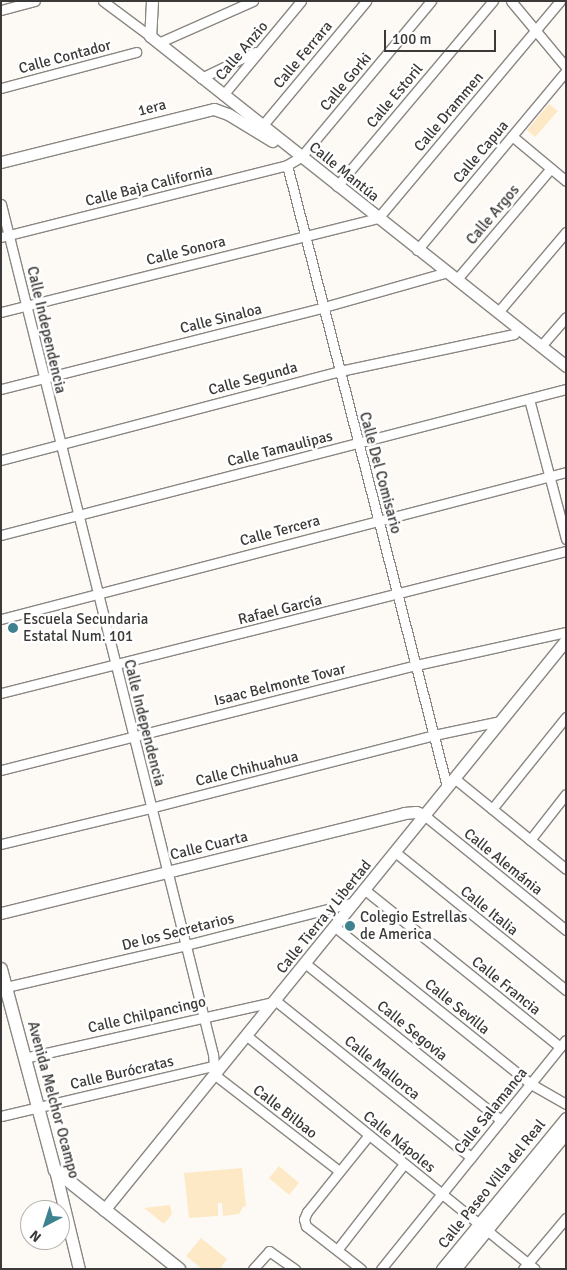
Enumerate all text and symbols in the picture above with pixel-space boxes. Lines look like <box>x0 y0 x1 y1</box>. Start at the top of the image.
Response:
street label: Calle Anzio <box>212 18 272 84</box>
street label: Calle Ferrara <box>270 18 336 92</box>
scale bar <box>387 20 500 52</box>
text: 100 m <box>392 30 432 48</box>
street label: Calle Contador <box>17 36 113 78</box>
street label: Calle Gorki <box>317 49 375 115</box>
street label: Calle Estoril <box>363 60 427 132</box>
street label: Calle Drammen <box>411 69 487 155</box>
street label: 1era <box>136 96 168 120</box>
street label: Calle Capua <box>450 117 512 187</box>
street label: Calle Mantúa <box>305 138 383 206</box>
street label: Calle Baja California <box>83 161 215 211</box>
street label: Calle Argos <box>463 181 523 249</box>
street label: Calle Sonora <box>145 232 227 270</box>
street label: Calle Independencia <box>23 265 69 395</box>
street label: Calle Sinaloa <box>178 300 264 338</box>
street label: Calle Segunda <box>206 358 300 400</box>
street label: Calle Del Comisario <box>355 410 405 536</box>
street label: Calle Tamaulipas <box>225 427 335 471</box>
street label: Calle Tercera <box>238 512 322 550</box>
street label: Rafael García <box>236 591 324 629</box>
place label: Escuela Secundaria Estatal Num. 101 <box>23 610 148 645</box>
marker: Escuela Secundaria Estatal Num. 101 <box>7 622 19 634</box>
street label: Calle Independencia <box>120 658 168 788</box>
street label: Isaac Belmonte Tovar <box>212 660 348 710</box>
street label: Calle Chihuahua <box>194 748 300 790</box>
street label: Calle Alemánia <box>460 825 546 899</box>
street label: Calle Cuarta <box>168 828 250 864</box>
street label: Calle Tierra y Libertad <box>273 857 375 977</box>
street label: Calle Italia <box>456 882 522 940</box>
place label: Colegio Estrellas de America <box>360 908 467 943</box>
street label: De los Secretarios <box>120 909 236 955</box>
marker: Colegio Estrellas de America <box>344 920 356 932</box>
street label: Calle Francia <box>468 953 544 1019</box>
street label: Calle Sevilla <box>421 975 493 1039</box>
street label: Calle Chilpancingo <box>86 993 208 1037</box>
street label: Calle Segovia <box>373 997 451 1065</box>
street label: Avenida Melchor Ocampo <box>23 1019 83 1181</box>
street label: Calle Mallorca <box>341 1032 423 1104</box>
street label: Calle Burócratas <box>69 1052 175 1094</box>
street label: Calle Salamanca <box>451 1064 531 1158</box>
street label: Calle Bilbao <box>249 1081 321 1143</box>
street label: Calle Nápoles <box>359 1107 439 1177</box>
street label: Calle Paseo Villa del Real <box>434 1116 550 1252</box>
north arrow <box>20 1200 70 1250</box>
text: N <box>26 1226 45 1246</box>

